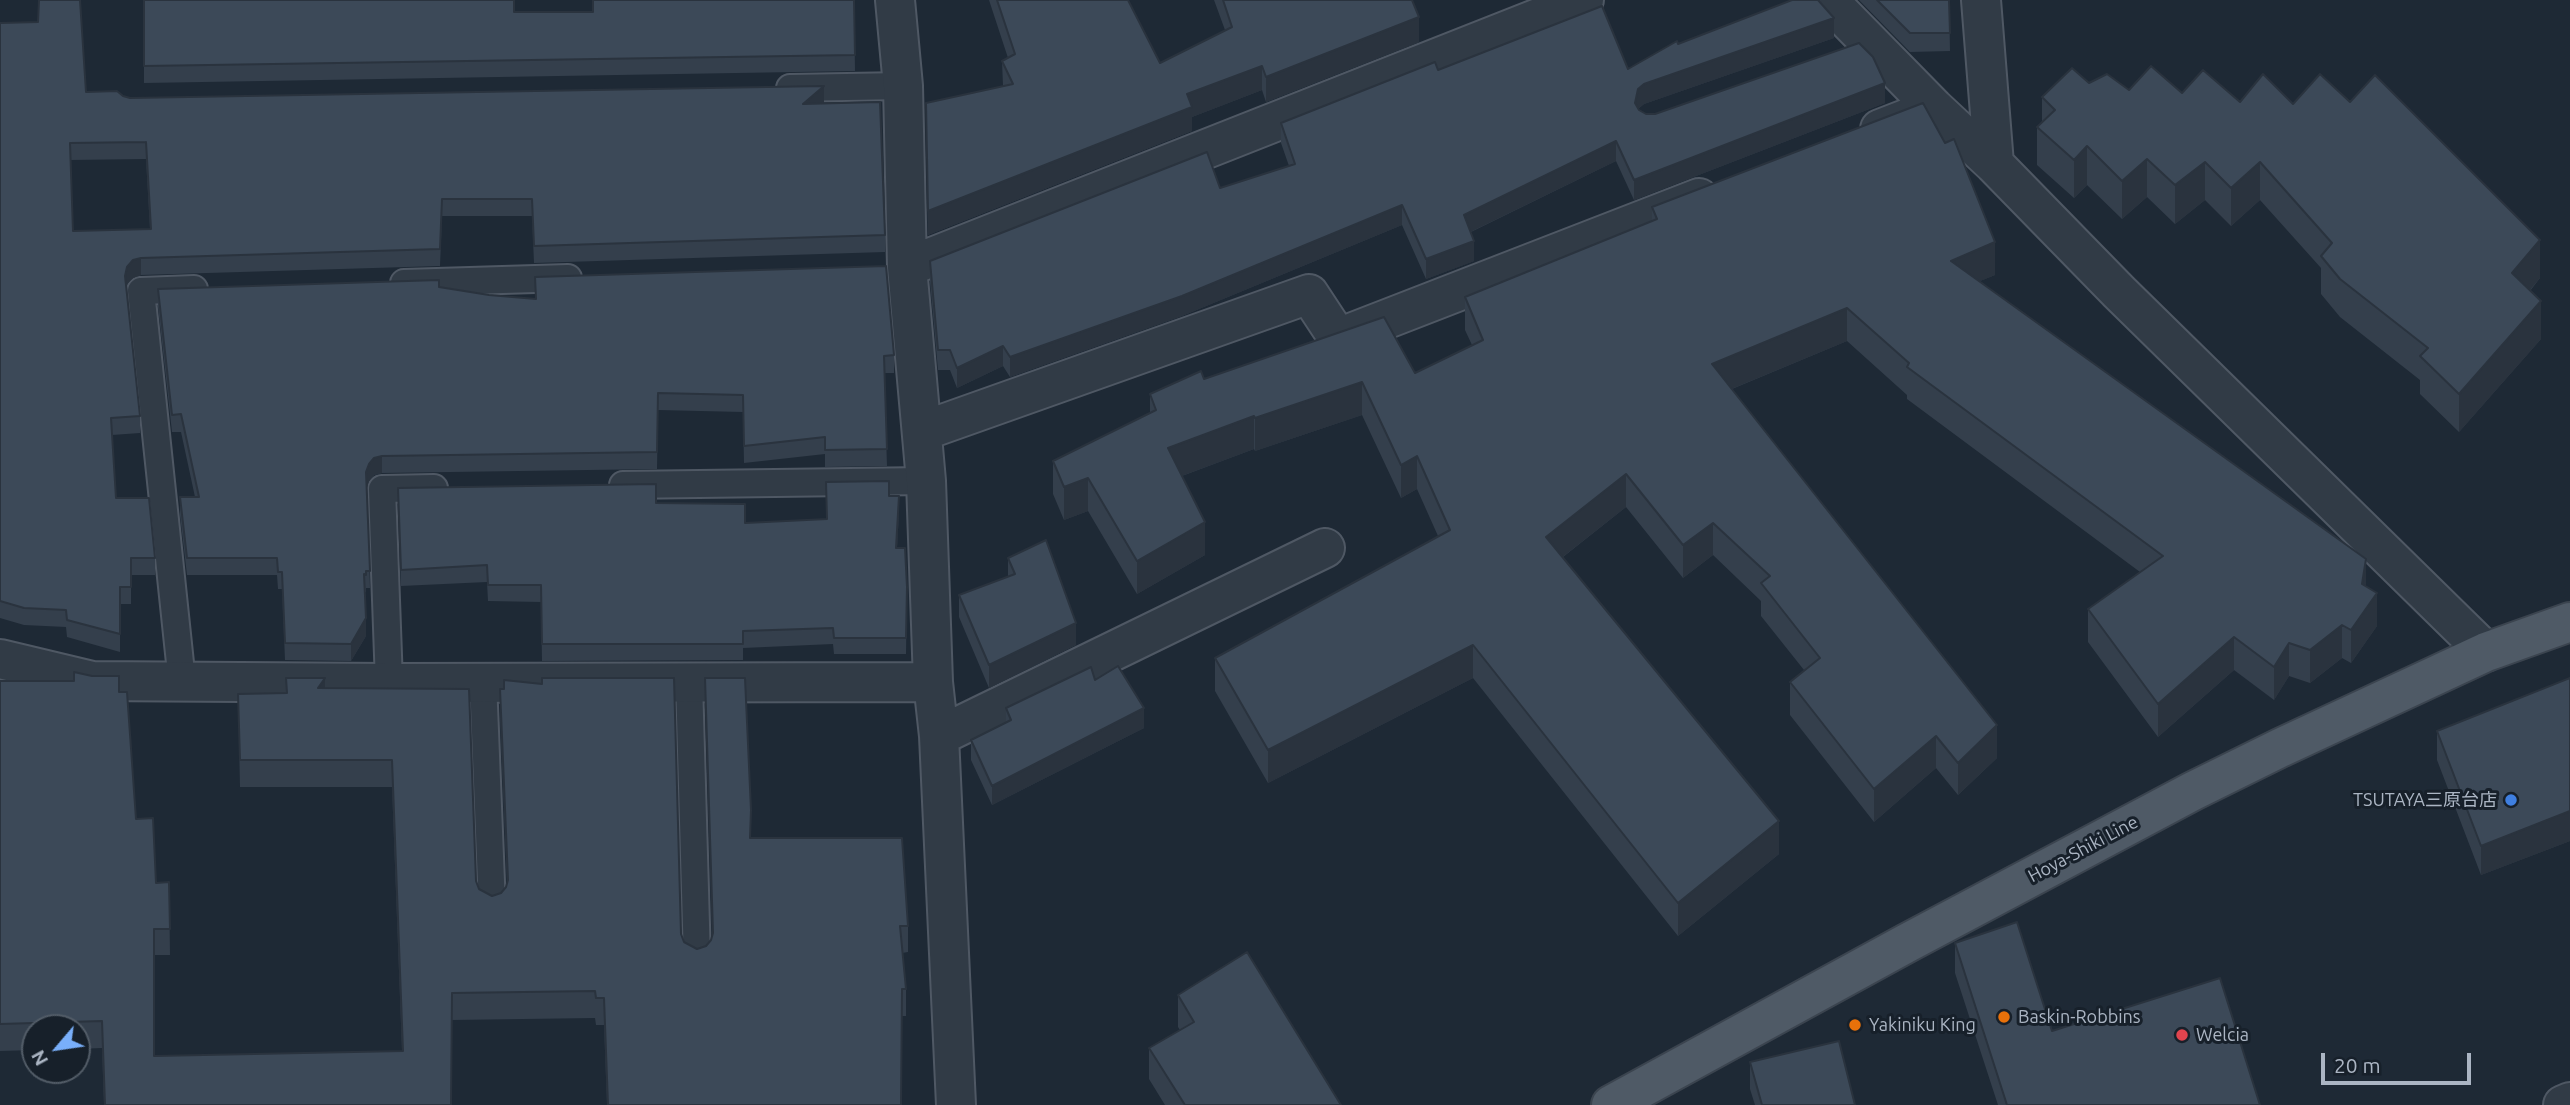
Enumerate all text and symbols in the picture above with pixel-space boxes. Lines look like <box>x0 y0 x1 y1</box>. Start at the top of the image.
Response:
place label: TSUTAYA三原台店 <box>2353 789 2497 811</box>
marker: TSUTAYA三原台店 <box>2503 792 2519 808</box>
street label: Hoya-Shiki Line <box>2024 811 2142 887</box>
place label: Baskin-Robbins <box>2018 1006 2141 1028</box>
marker: Baskin-Robbins <box>1996 1009 2012 1025</box>
north arrow <box>21 1014 91 1084</box>
place label: Yakiniku King <box>1869 1014 1976 1036</box>
marker: Yakiniku King <box>1847 1017 1863 1033</box>
place label: Welcia <box>2196 1024 2249 1046</box>
marker: Welcia <box>2174 1027 2190 1043</box>
scale bar <box>2325 1038 2476 1082</box>
text: N <box>26 1047 52 1070</box>
text: 20 m <box>2334 1053 2381 1077</box>

